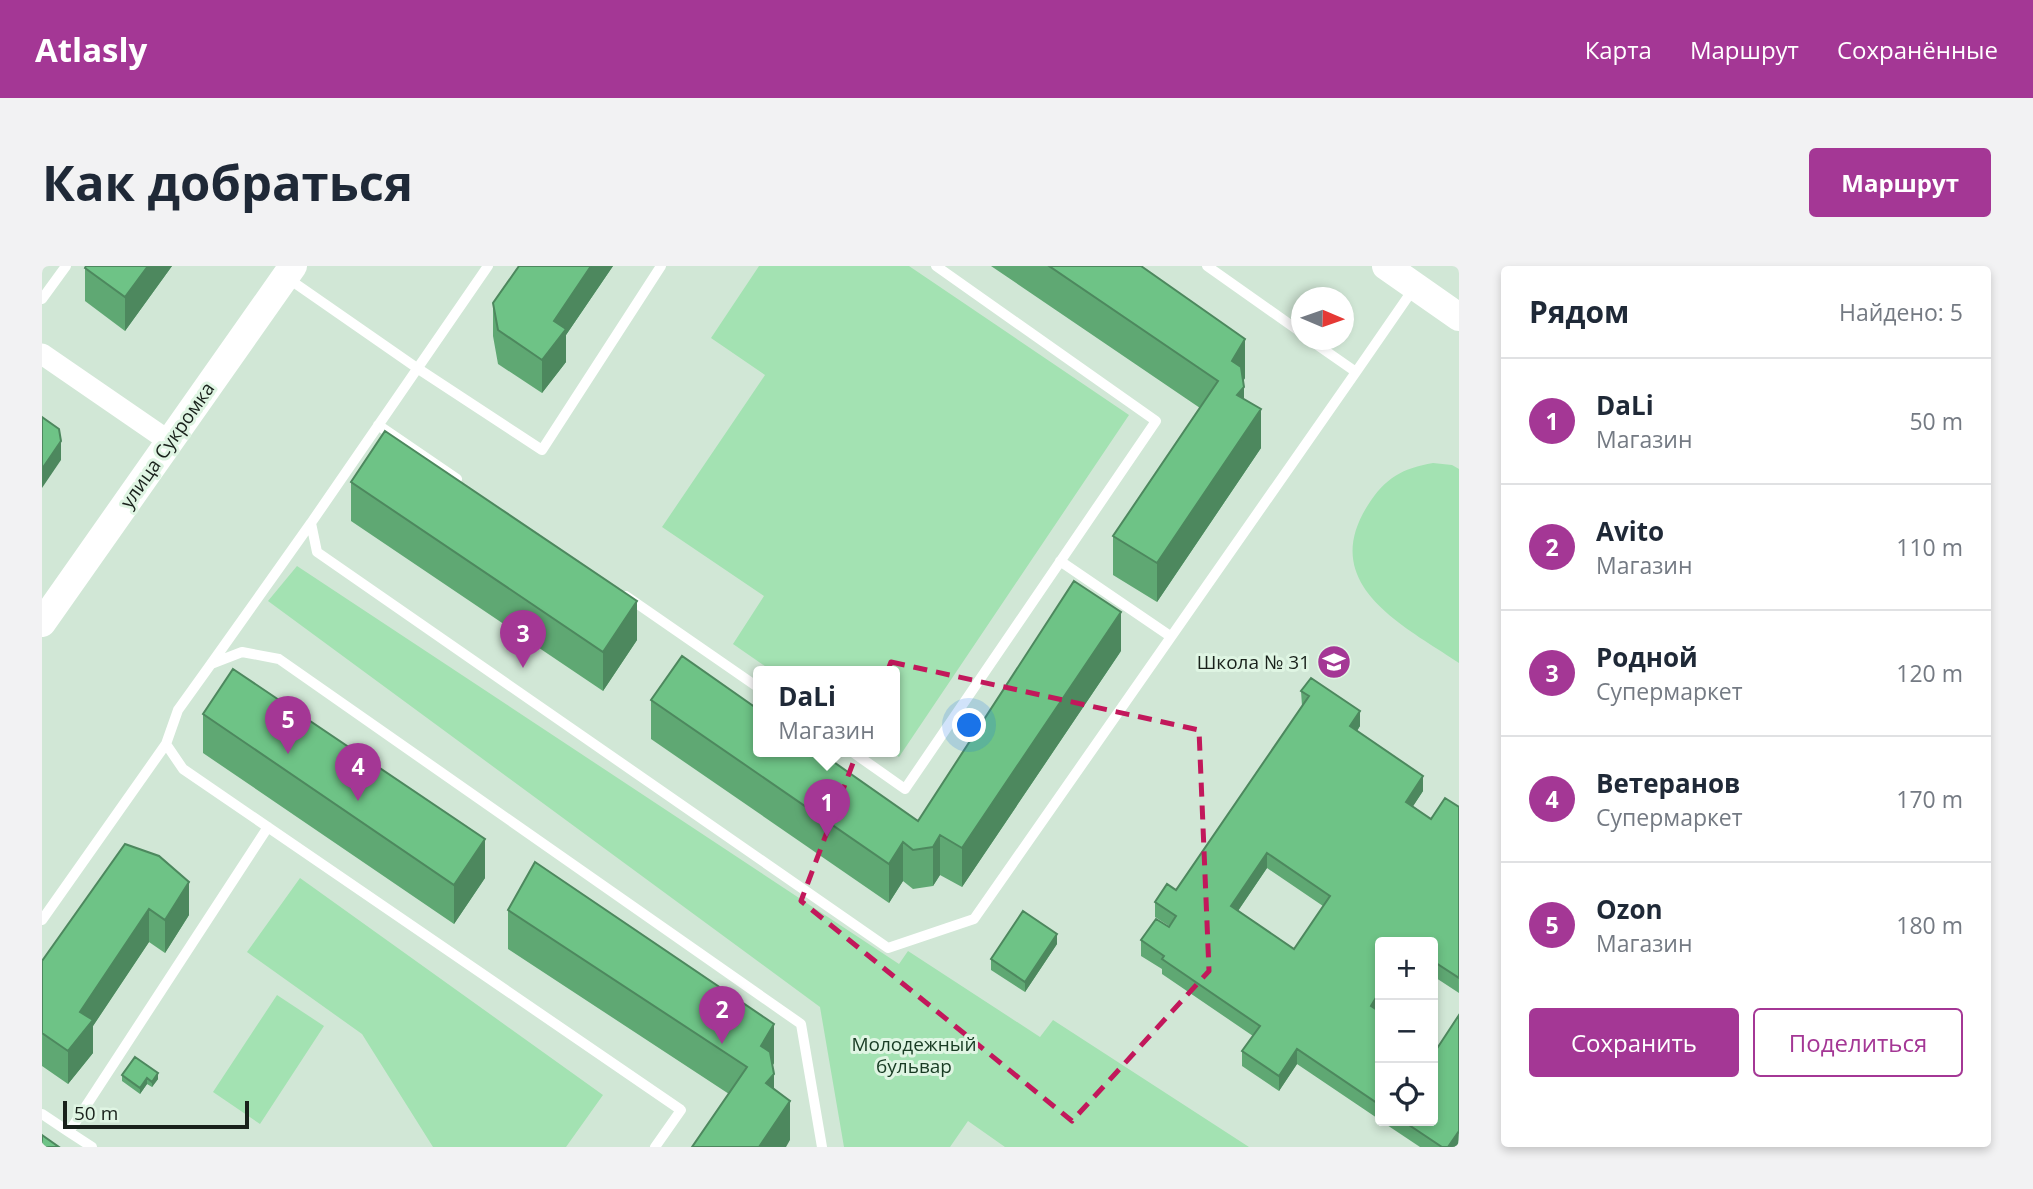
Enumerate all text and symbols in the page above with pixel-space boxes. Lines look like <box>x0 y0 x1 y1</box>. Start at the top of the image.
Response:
text: Atlasly <box>35 27 147 72</box>
text: Карта <box>1585 33 1652 66</box>
text: Маршрут <box>1690 33 1799 66</box>
text: Сохранённые <box>1837 33 1998 66</box>
button: Маршрут <box>1809 148 1991 217</box>
text: Как добраться <box>42 149 413 215</box>
north arrow <box>1291 287 1354 350</box>
text: Рядом <box>1529 291 1629 332</box>
text: Найдено: 5 <box>1839 296 1963 328</box>
street label: улица Сукромка <box>114 377 220 513</box>
text: DaLi <box>1596 387 1654 423</box>
text: 1 <box>1545 405 1559 437</box>
text: 50 m <box>1909 405 1963 437</box>
text: Магазин <box>1596 423 1692 455</box>
text: Avito <box>1596 513 1664 549</box>
text: 2 <box>1545 531 1559 563</box>
text: 110 m <box>1896 531 1963 563</box>
text: Магазин <box>1596 549 1692 581</box>
pin: 3 <box>500 610 546 668</box>
text: Родной <box>1596 639 1698 675</box>
school or university icon: Школа № 31 <box>1315 643 1353 681</box>
place label: Школа № 31 <box>1197 649 1310 675</box>
text: 3 <box>1545 657 1559 689</box>
text: 120 m <box>1896 657 1963 689</box>
popup <box>753 666 900 757</box>
text: Супермаркет <box>1596 675 1743 707</box>
text: DaLi <box>778 678 836 714</box>
pin: 5 <box>265 696 311 754</box>
your location <box>952 708 986 742</box>
text: Магазин <box>778 714 875 746</box>
pin: 4 <box>335 743 381 801</box>
text: Ветеранов <box>1596 765 1740 801</box>
pin: 1 <box>804 779 850 837</box>
text: 4 <box>1545 783 1559 815</box>
text: 170 m <box>1896 783 1963 815</box>
text: Супермаркет <box>1596 801 1743 833</box>
text: Ozon <box>1596 891 1663 927</box>
text: 5 <box>1545 909 1559 941</box>
text: 180 m <box>1896 909 1963 941</box>
text: Магазин <box>1596 927 1692 959</box>
map controls <box>1375 937 1438 1126</box>
button: + <box>1375 937 1438 1000</box>
pin: 2 <box>699 986 745 1044</box>
button: − <box>1375 1000 1438 1063</box>
button: Сохранить <box>1529 1008 1739 1077</box>
button: Поделиться <box>1753 1008 1963 1077</box>
park label: Молодежный бульвар <box>851 1031 977 1079</box>
button: locate <box>1375 1063 1438 1126</box>
scale bar <box>63 1098 248 1130</box>
text: 50 m <box>74 1100 118 1126</box>

